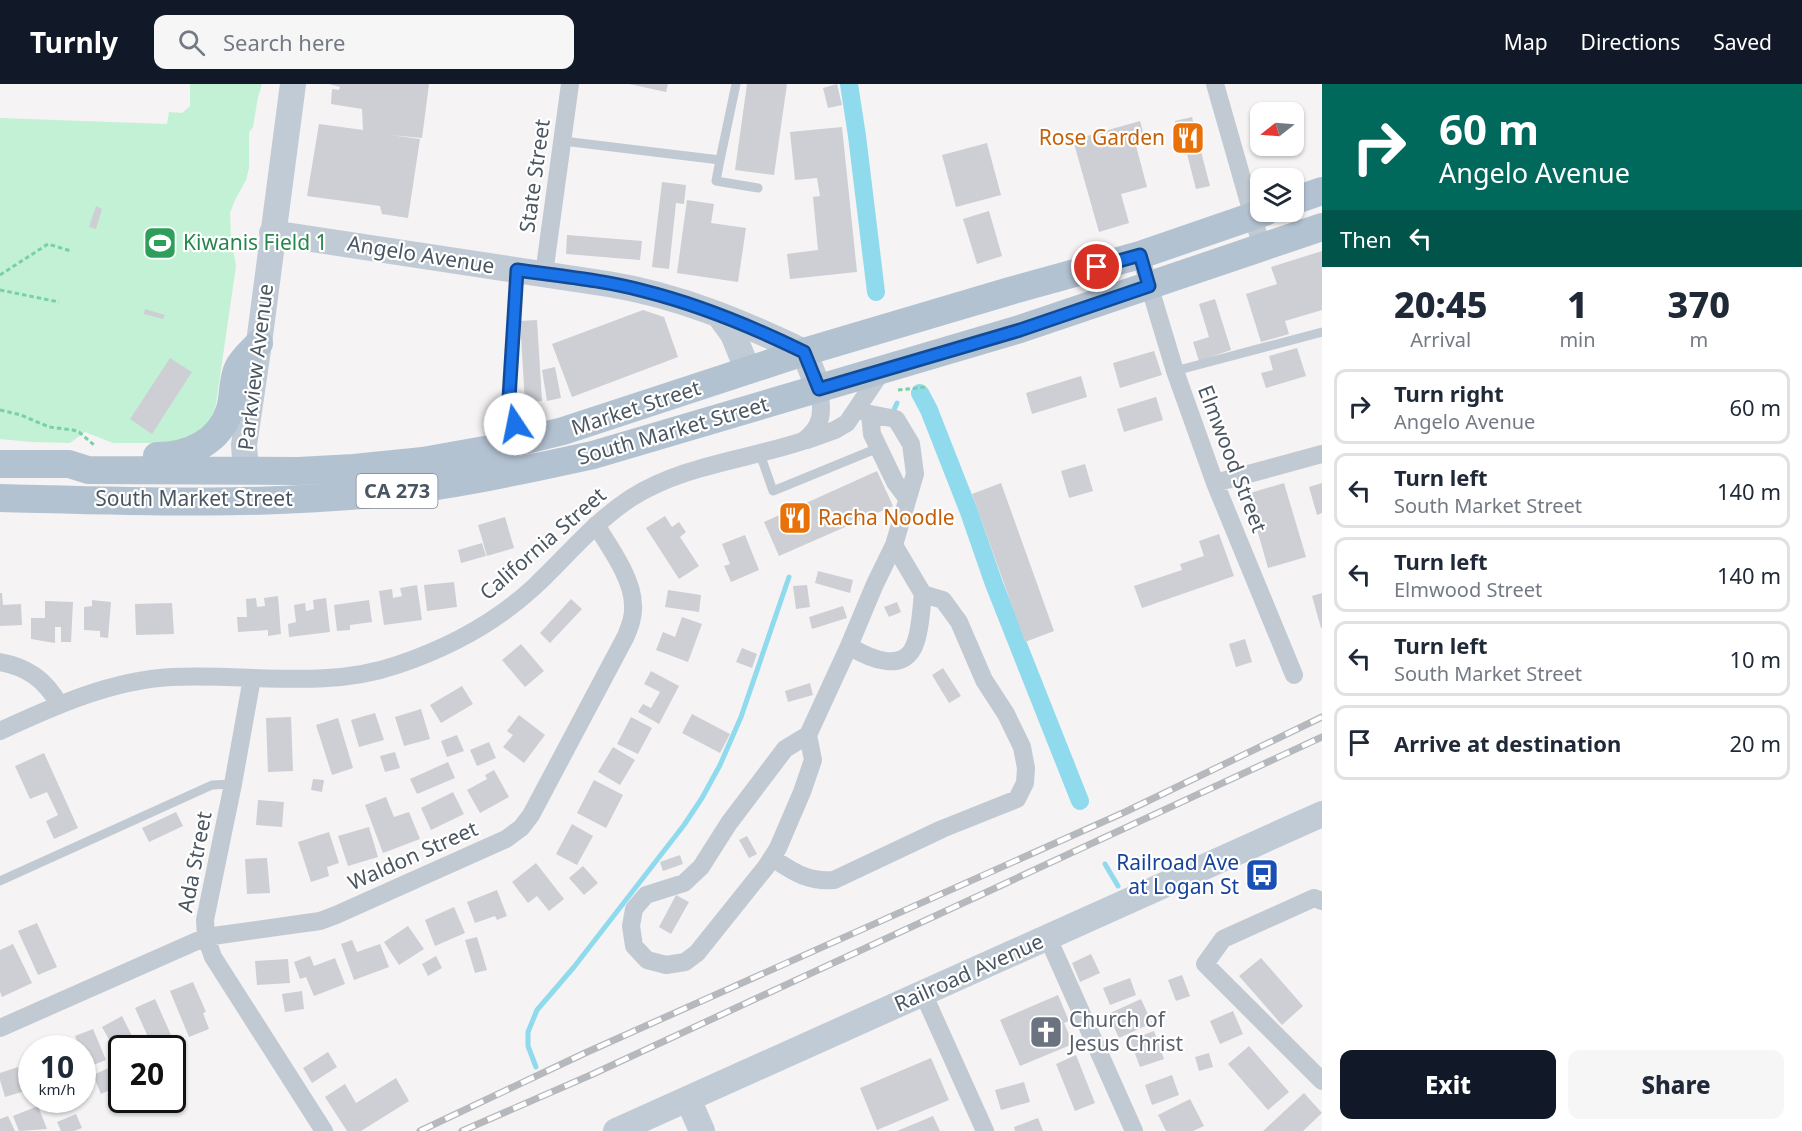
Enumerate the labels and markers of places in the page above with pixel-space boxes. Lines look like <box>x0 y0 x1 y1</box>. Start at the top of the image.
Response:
restaurant icon: Rose Garden <box>1170 120 1206 156</box>
place label: Rose Garden <box>1039 123 1165 151</box>
sports icon: Kiwanis Field 1 <box>142 225 178 261</box>
place label: Kiwanis Field 1 <box>183 228 328 256</box>
pin <box>1071 241 1122 292</box>
restaurant icon: Racha Noodle <box>777 500 813 536</box>
place label: Racha Noodle <box>818 503 955 531</box>
place label: Railroad Ave at Logan St <box>1116 848 1239 900</box>
bus stop icon: Railroad Ave at Logan St <box>1244 857 1280 893</box>
place label: Church of Jesus Christ <box>1067 1005 1184 1057</box>
church icon: Church of Jesus Christ <box>1028 1014 1064 1050</box>

